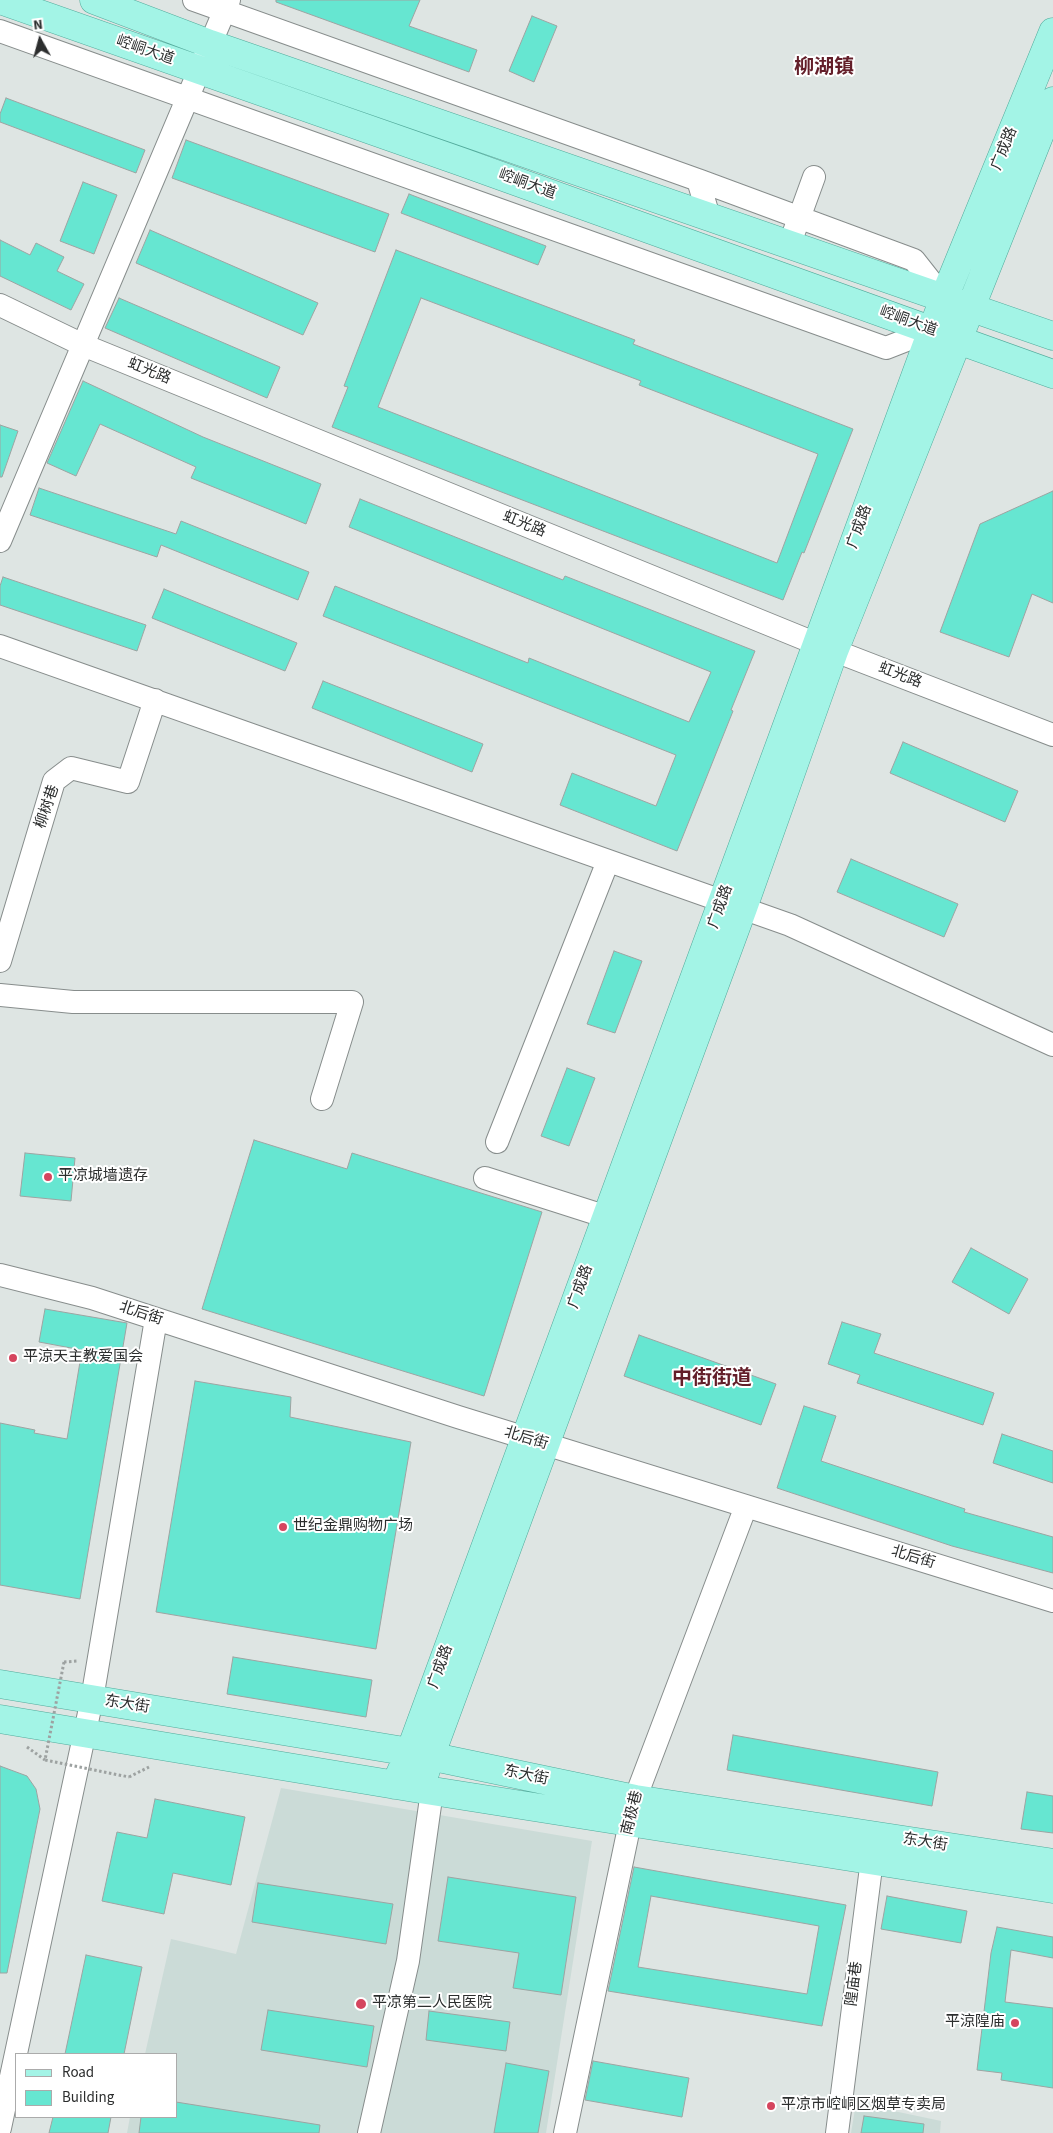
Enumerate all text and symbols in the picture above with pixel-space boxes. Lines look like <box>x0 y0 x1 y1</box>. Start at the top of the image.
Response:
north arrow <box>15 15 65 65</box>
text: N <box>32 15 44 36</box>
street label: 崆峒大道 <box>114 33 176 69</box>
district label: 柳湖镇 <box>794 57 854 81</box>
street label: 广成路 <box>988 125 1022 173</box>
street label: 崆峒大道 <box>496 166 558 204</box>
street label: 崆峒大道 <box>877 303 939 341</box>
street label: 虹光路 <box>125 355 173 389</box>
street label: 广成路 <box>844 503 876 551</box>
street label: 虹光路 <box>500 508 548 542</box>
street label: 虹光路 <box>876 660 924 692</box>
street label: 柳树巷 <box>32 783 64 831</box>
street label: 广成路 <box>705 883 737 931</box>
place label: 平凉城墙遗存 <box>58 1168 148 1186</box>
marker: 平凉城墙遗存 <box>42 1171 54 1183</box>
street label: 广成路 <box>565 1263 597 1311</box>
street label: 北后街 <box>117 1298 165 1330</box>
place label: 平涼天主教爱国会 <box>23 1349 143 1367</box>
marker: 平涼天主教爱国会 <box>7 1352 19 1364</box>
district label: 中街街道 <box>672 1368 752 1392</box>
street label: 北后街 <box>502 1424 550 1454</box>
place label: 世纪金鼎购物广场 <box>293 1518 413 1536</box>
marker: 世纪金鼎购物广场 <box>277 1521 289 1533</box>
street label: 北后街 <box>889 1543 937 1573</box>
street label: 广成路 <box>425 1643 457 1691</box>
street label: 东大街 <box>103 1693 151 1717</box>
street label: 东大街 <box>502 1763 550 1789</box>
street label: 南极巷 <box>619 1789 647 1837</box>
street label: 东大街 <box>901 1831 949 1855</box>
street label: 隍庙巷 <box>843 1961 867 2007</box>
place label: 平凉第二人民医院 <box>372 1995 492 2013</box>
marker: 平凉第二人民医院 <box>354 1997 368 2011</box>
place label: 平涼隍庙 <box>945 2014 1005 2032</box>
marker: 平涼隍庙 <box>1009 2017 1021 2029</box>
legend <box>15 2053 178 2118</box>
text: Road <box>62 2062 94 2083</box>
text: Building <box>62 2087 114 2108</box>
place label: 平凉市崆峒区烟草专卖局 <box>781 2097 946 2115</box>
marker: 平凉市崆峒区烟草专卖局 <box>765 2100 777 2112</box>

